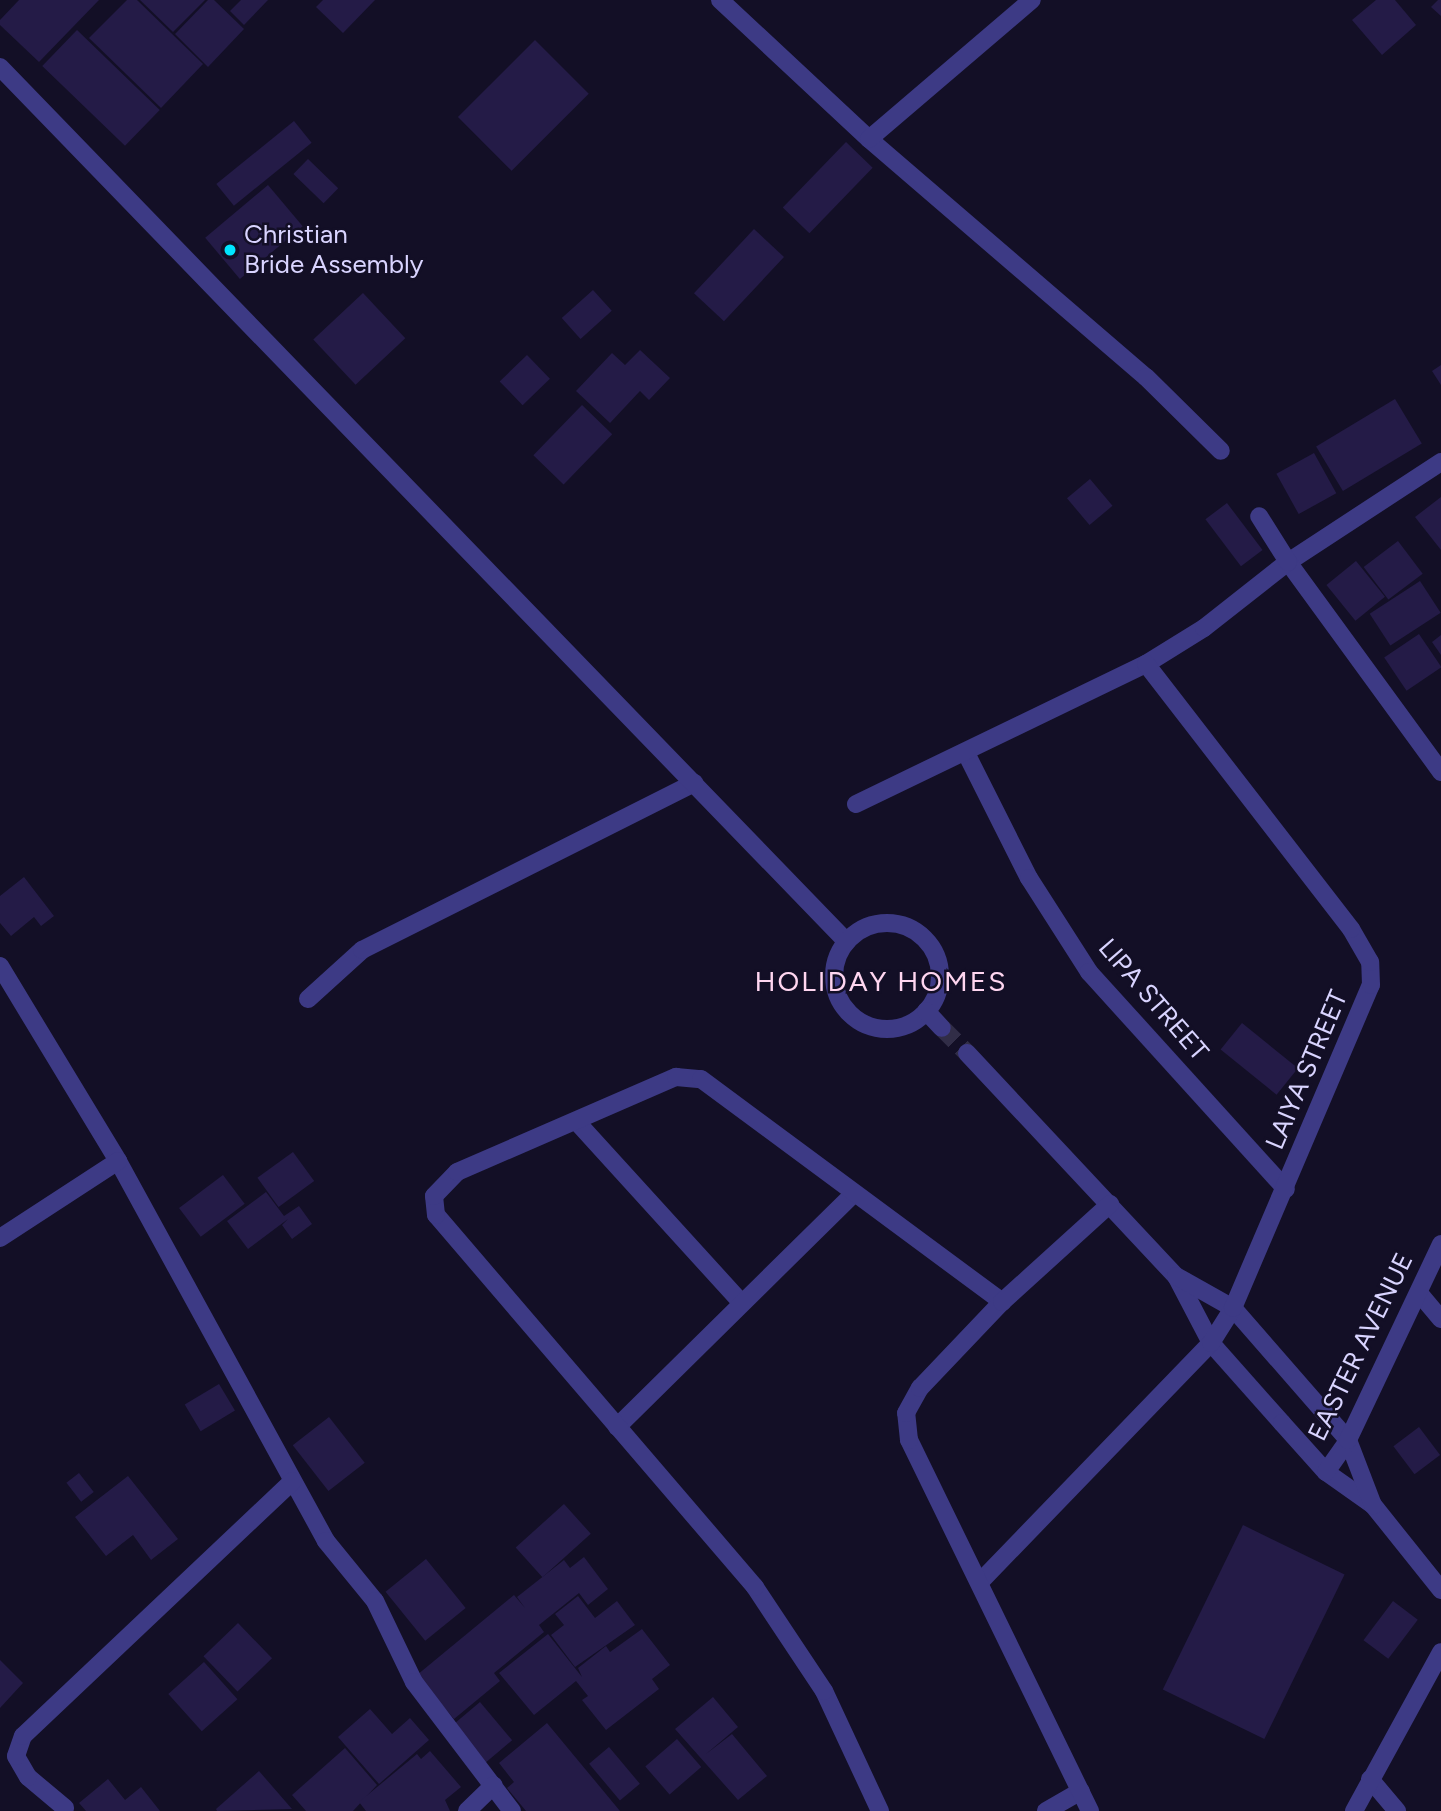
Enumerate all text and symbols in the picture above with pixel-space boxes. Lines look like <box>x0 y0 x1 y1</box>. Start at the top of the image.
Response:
place label: Christian Bride Assembly <box>244 219 423 280</box>
marker: Christian Bride Assembly <box>222 242 238 258</box>
street label: LIPA STREET <box>1092 933 1214 1067</box>
district label: HOLIDAY HOMES <box>756 964 1006 998</box>
street label: LAIYA STREET <box>1260 986 1354 1154</box>
street label: EASTER AVENUE <box>1302 1248 1420 1446</box>

